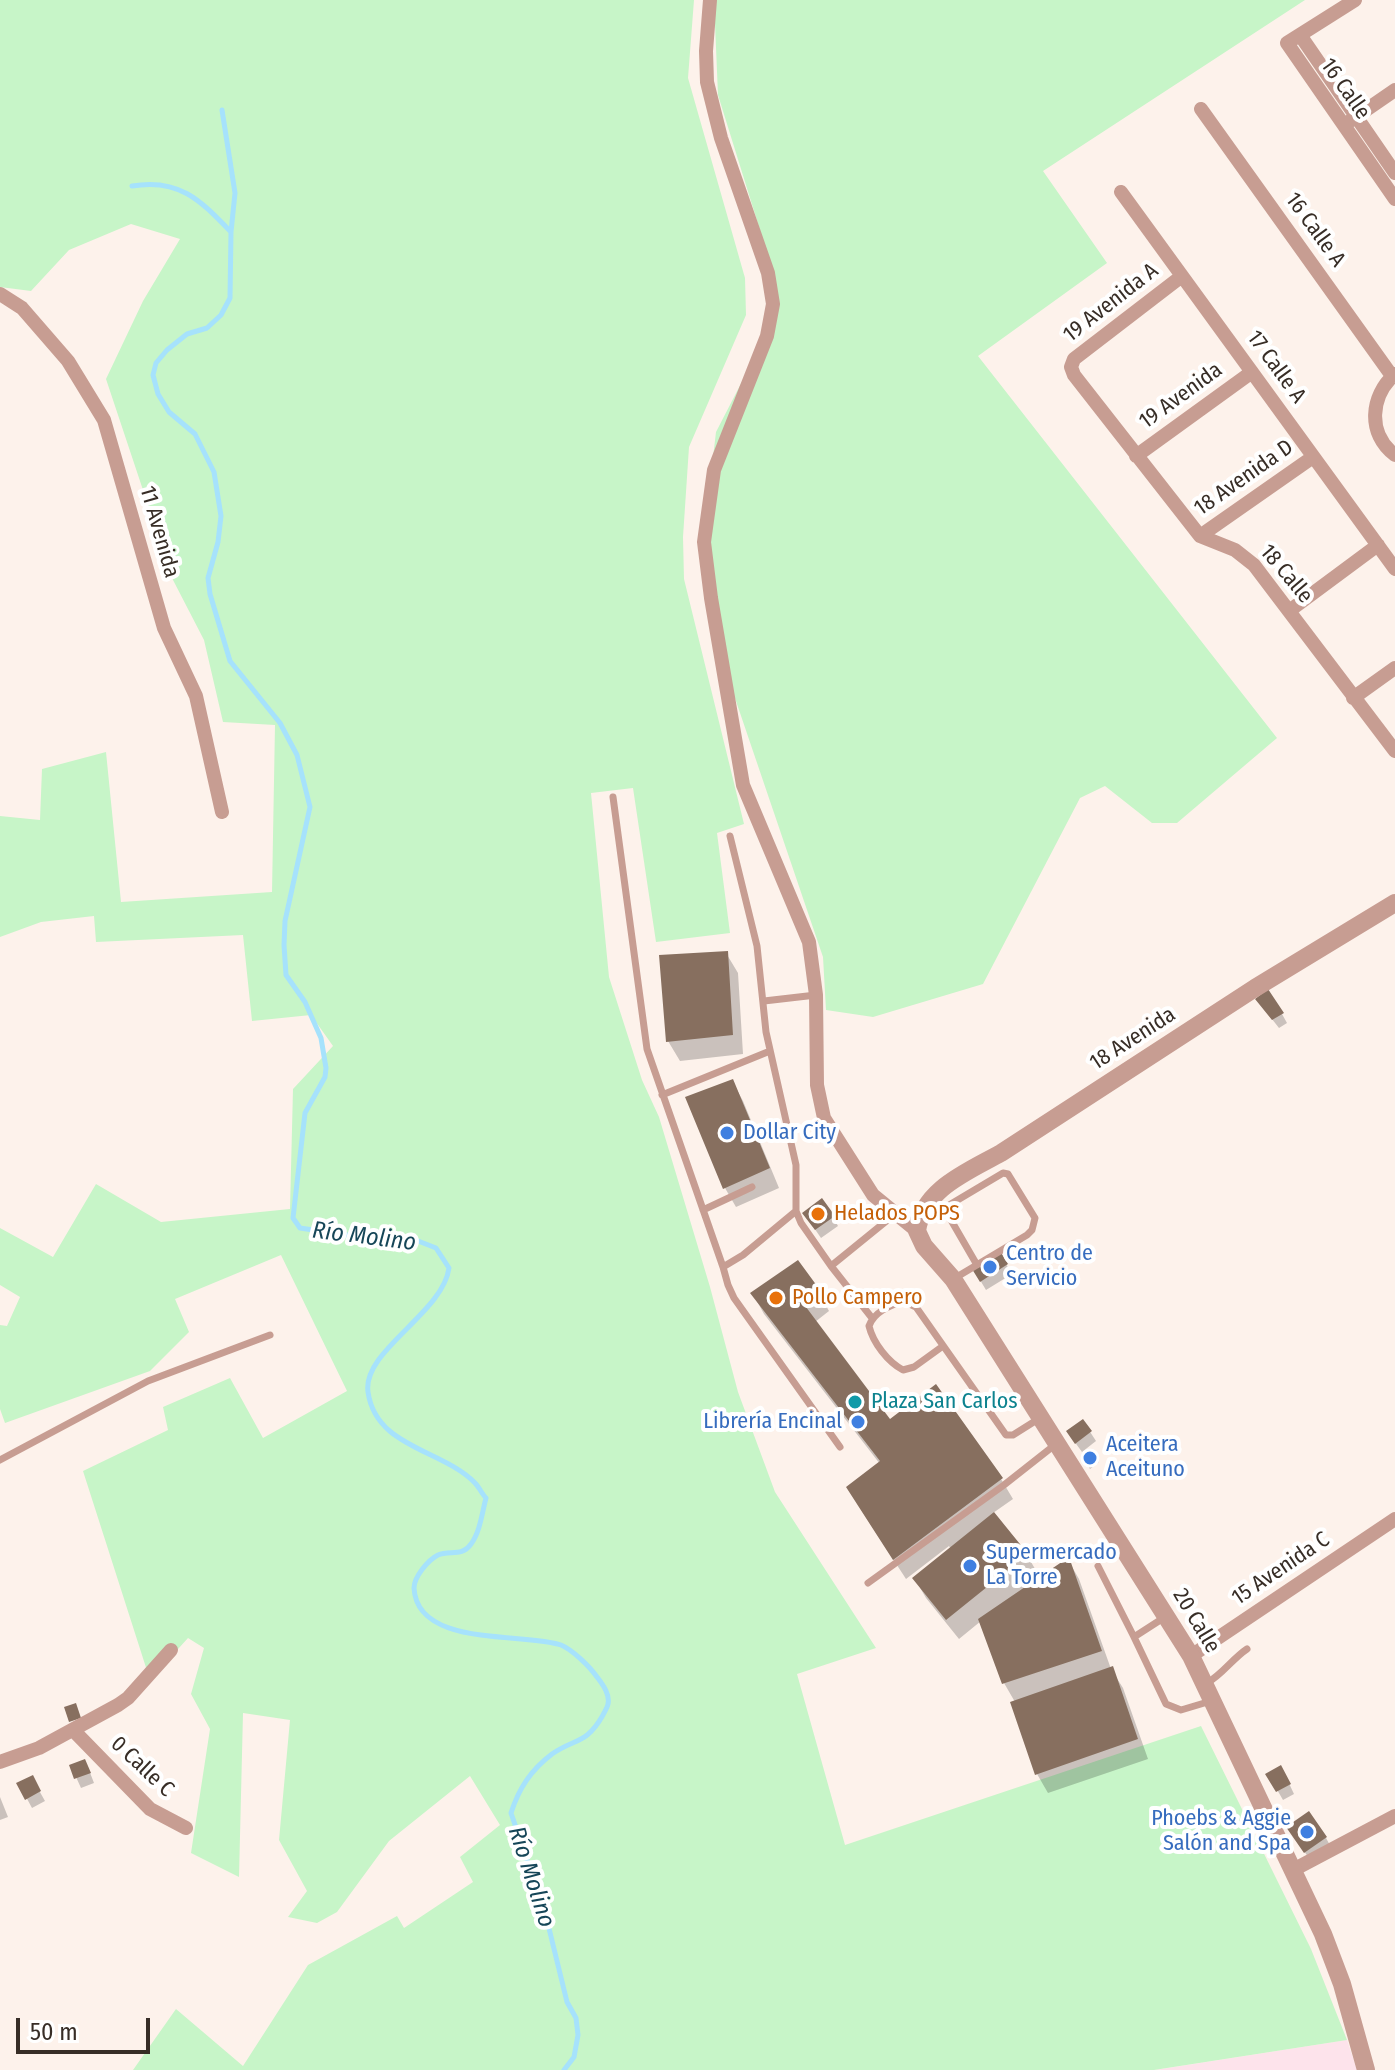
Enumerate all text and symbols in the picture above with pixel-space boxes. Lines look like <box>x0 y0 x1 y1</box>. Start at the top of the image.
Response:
street label: 16 Calle <box>1315 53 1375 125</box>
street label: 16 Calle A <box>1279 188 1351 272</box>
street label: 19 Avenida A <box>1058 258 1164 348</box>
street label: 17 Calle A <box>1241 326 1311 408</box>
street label: 19 Avenida <box>1134 357 1228 435</box>
street label: 18 Avenida D <box>1190 434 1298 522</box>
street label: 11 Avenida <box>133 483 185 581</box>
street label: 18 Calle <box>1254 539 1318 609</box>
street label: 18 Avenida <box>1085 1002 1181 1076</box>
place label: Dollar City <box>743 1120 836 1146</box>
marker: Dollar City <box>718 1124 736 1142</box>
place label: Helados POPS <box>834 1201 960 1227</box>
marker: Helados POPS <box>809 1205 827 1223</box>
water label: Río Molino <box>311 1216 417 1258</box>
place label: Centro de Servicio <box>1006 1241 1093 1292</box>
marker: Centro de Servicio <box>981 1258 999 1276</box>
place label: Pollo Campero <box>792 1285 923 1311</box>
marker: Pollo Campero <box>767 1289 785 1307</box>
place label: Plaza San Carlos <box>871 1389 1018 1415</box>
marker: Plaza San Carlos <box>846 1393 864 1411</box>
place label: Librería Encinal <box>703 1409 842 1435</box>
marker: Librería Encinal <box>849 1413 867 1431</box>
place label: Aceitera Aceituno <box>1106 1432 1185 1484</box>
marker: Aceitera Aceituno <box>1081 1449 1099 1467</box>
street label: 15 Avenida C <box>1227 1527 1335 1611</box>
place label: Supermercado La Torre <box>986 1540 1117 1592</box>
marker: Supermercado La Torre <box>961 1557 979 1575</box>
street label: 20 Calle <box>1167 1584 1225 1658</box>
street label: 0 Calle C <box>105 1731 179 1803</box>
place label: Phoebs & Aggie Salón and Spa <box>1151 1806 1291 1858</box>
water label: Río Molino <box>501 1823 561 1931</box>
marker: Phoebs & Aggie Salón and Spa <box>1298 1823 1316 1841</box>
scale bar <box>20 2002 154 2052</box>
text: 50 m <box>30 2018 78 2046</box>

